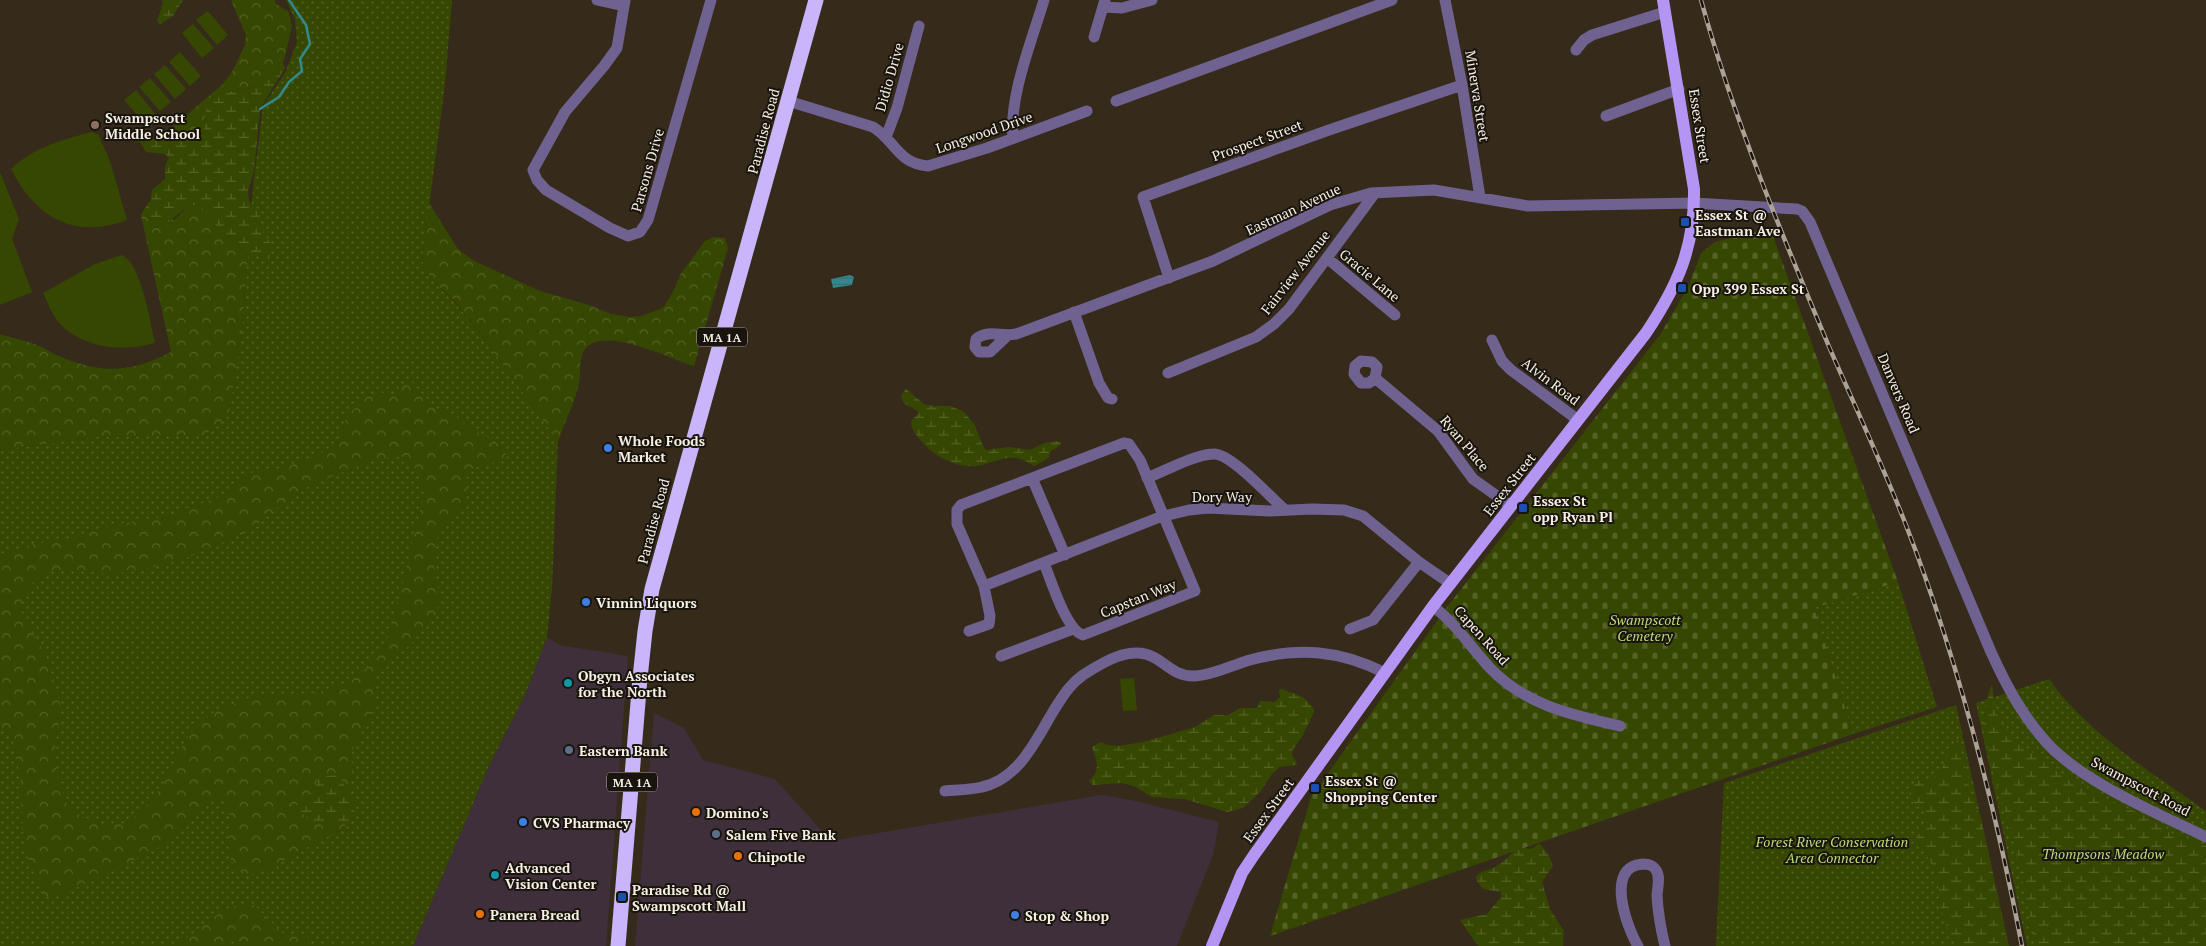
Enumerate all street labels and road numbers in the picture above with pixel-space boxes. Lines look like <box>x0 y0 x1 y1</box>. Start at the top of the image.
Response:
street label: Didio Drive <box>870 40 908 114</box>
street label: Minerva Street <box>1461 49 1495 144</box>
street label: Paradise Road <box>742 86 784 176</box>
street label: Essex Street <box>1685 87 1715 165</box>
street label: Longwood Drive <box>933 107 1035 157</box>
street label: Prospect Street <box>1209 115 1306 165</box>
street label: Parsons Drive <box>626 126 668 214</box>
street label: Eastman Avenue <box>1242 179 1344 239</box>
street label: Fairview Avenue <box>1256 226 1334 318</box>
street label: Gracie Lane <box>1336 244 1404 306</box>
road number: MA 1A <box>697 328 747 347</box>
street label: Danvers Road <box>1874 350 1924 436</box>
street label: Alvin Road <box>1518 353 1584 409</box>
street label: Ryan Place <box>1436 411 1494 475</box>
street label: Essex Street <box>1478 448 1540 519</box>
street label: Paradise Road <box>632 476 674 566</box>
street label: Dory Way <box>1192 487 1253 506</box>
street label: Capstan Way <box>1097 574 1180 622</box>
street label: Capen Road <box>1450 601 1514 669</box>
street label: Swampscott Road <box>2088 752 2194 820</box>
road number: MA 1A <box>607 772 657 792</box>
street label: Essex Street <box>1238 773 1298 846</box>

